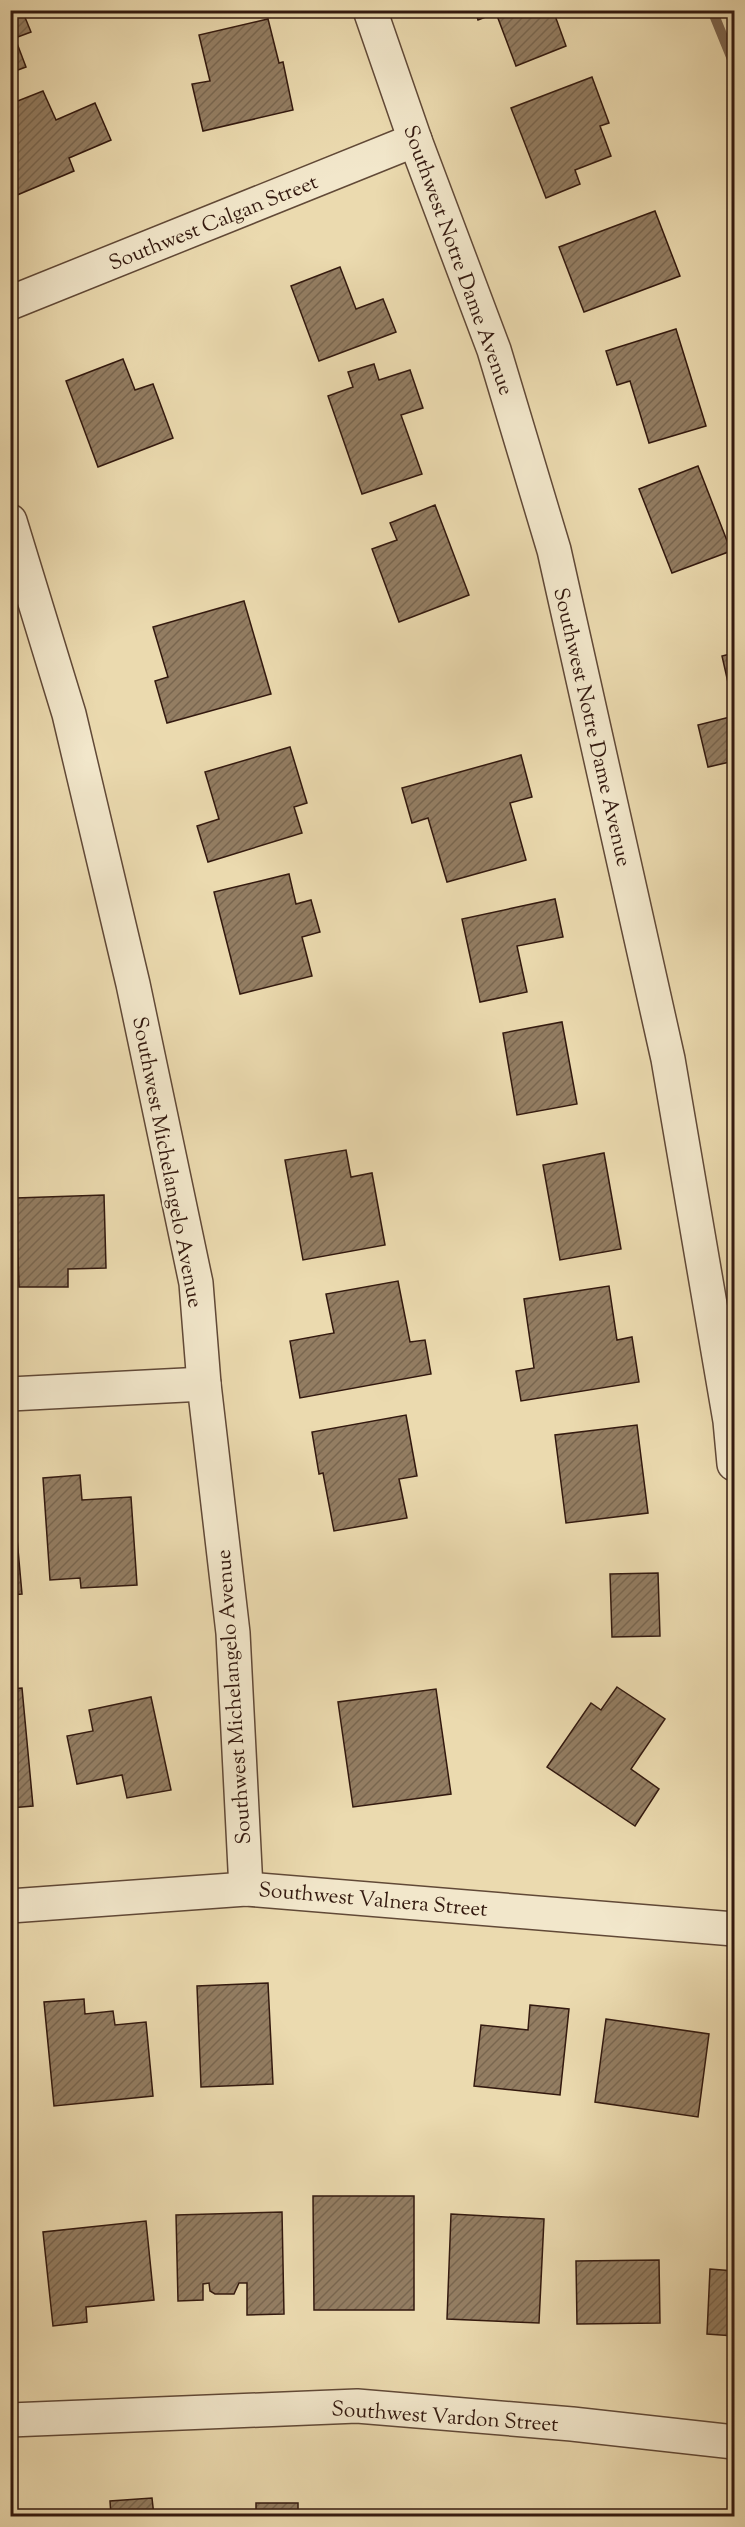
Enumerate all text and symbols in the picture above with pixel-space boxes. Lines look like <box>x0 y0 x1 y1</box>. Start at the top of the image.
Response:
street label: Southwest Notre Dame Avenue <box>394 122 520 400</box>
street label: Southwest Calgan Street <box>105 168 323 280</box>
street label: Southwest Notre Dame Avenue <box>544 585 638 870</box>
street label: Southwest Michelangelo Avenue <box>123 1014 209 1310</box>
street label: Southwest Michelangelo Avenue <box>210 1548 260 1845</box>
street label: Southwest Valnera Street <box>257 1876 489 1926</box>
street label: Southwest Vardon Street <box>330 2395 559 2441</box>

